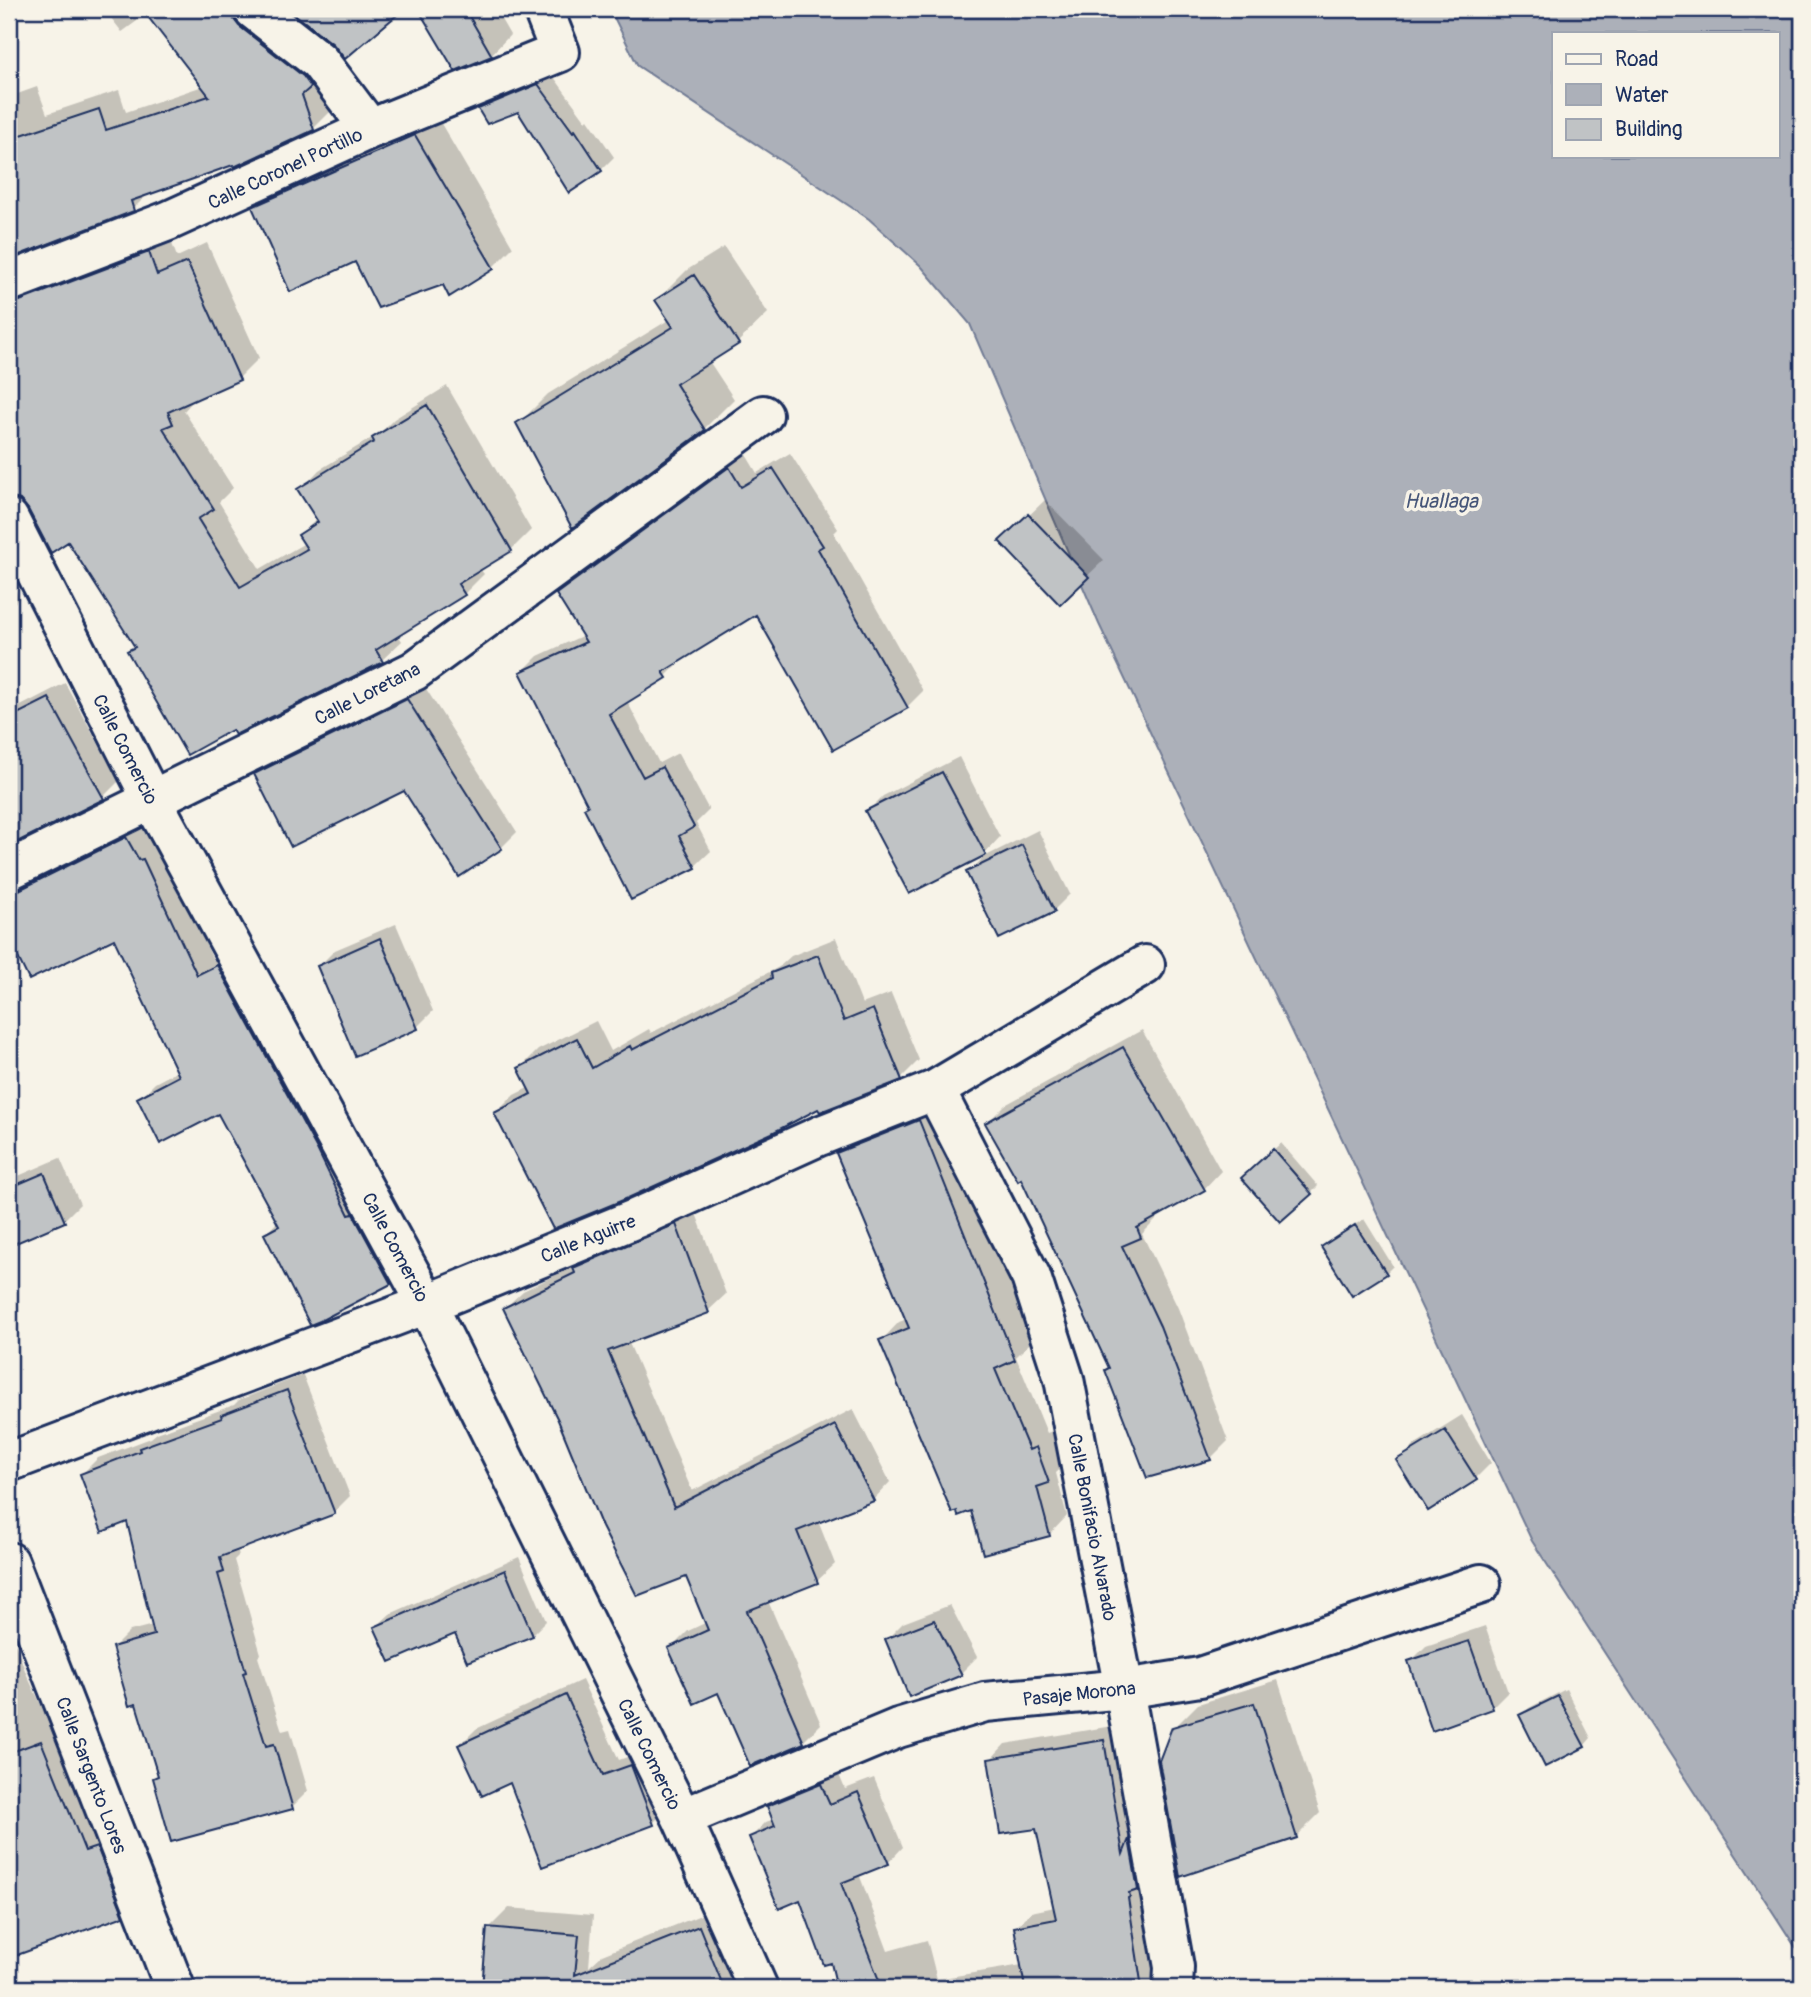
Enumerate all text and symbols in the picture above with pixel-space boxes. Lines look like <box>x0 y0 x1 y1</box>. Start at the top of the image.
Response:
legend <box>1552 32 1780 158</box>
text: Road <box>1615 46 1659 73</box>
text: Water <box>1615 82 1669 109</box>
text: Building <box>1615 116 1682 143</box>
street label: Calle Coronel Portillo <box>204 123 367 215</box>
water label: Huallaga <box>1404 488 1479 515</box>
street label: Calle Loretana <box>311 657 424 731</box>
street label: Calle Comercio <box>87 690 163 809</box>
street label: Calle Comercio <box>356 1189 434 1306</box>
street label: Calle Aguirre <box>537 1209 640 1269</box>
street label: Calle Bonifacio Alvarado <box>1062 1432 1122 1623</box>
street label: Pasaje Morona <box>1021 1676 1137 1712</box>
street label: Calle Sargento Lores <box>50 1694 132 1858</box>
street label: Calle Comercio <box>612 1695 686 1814</box>

